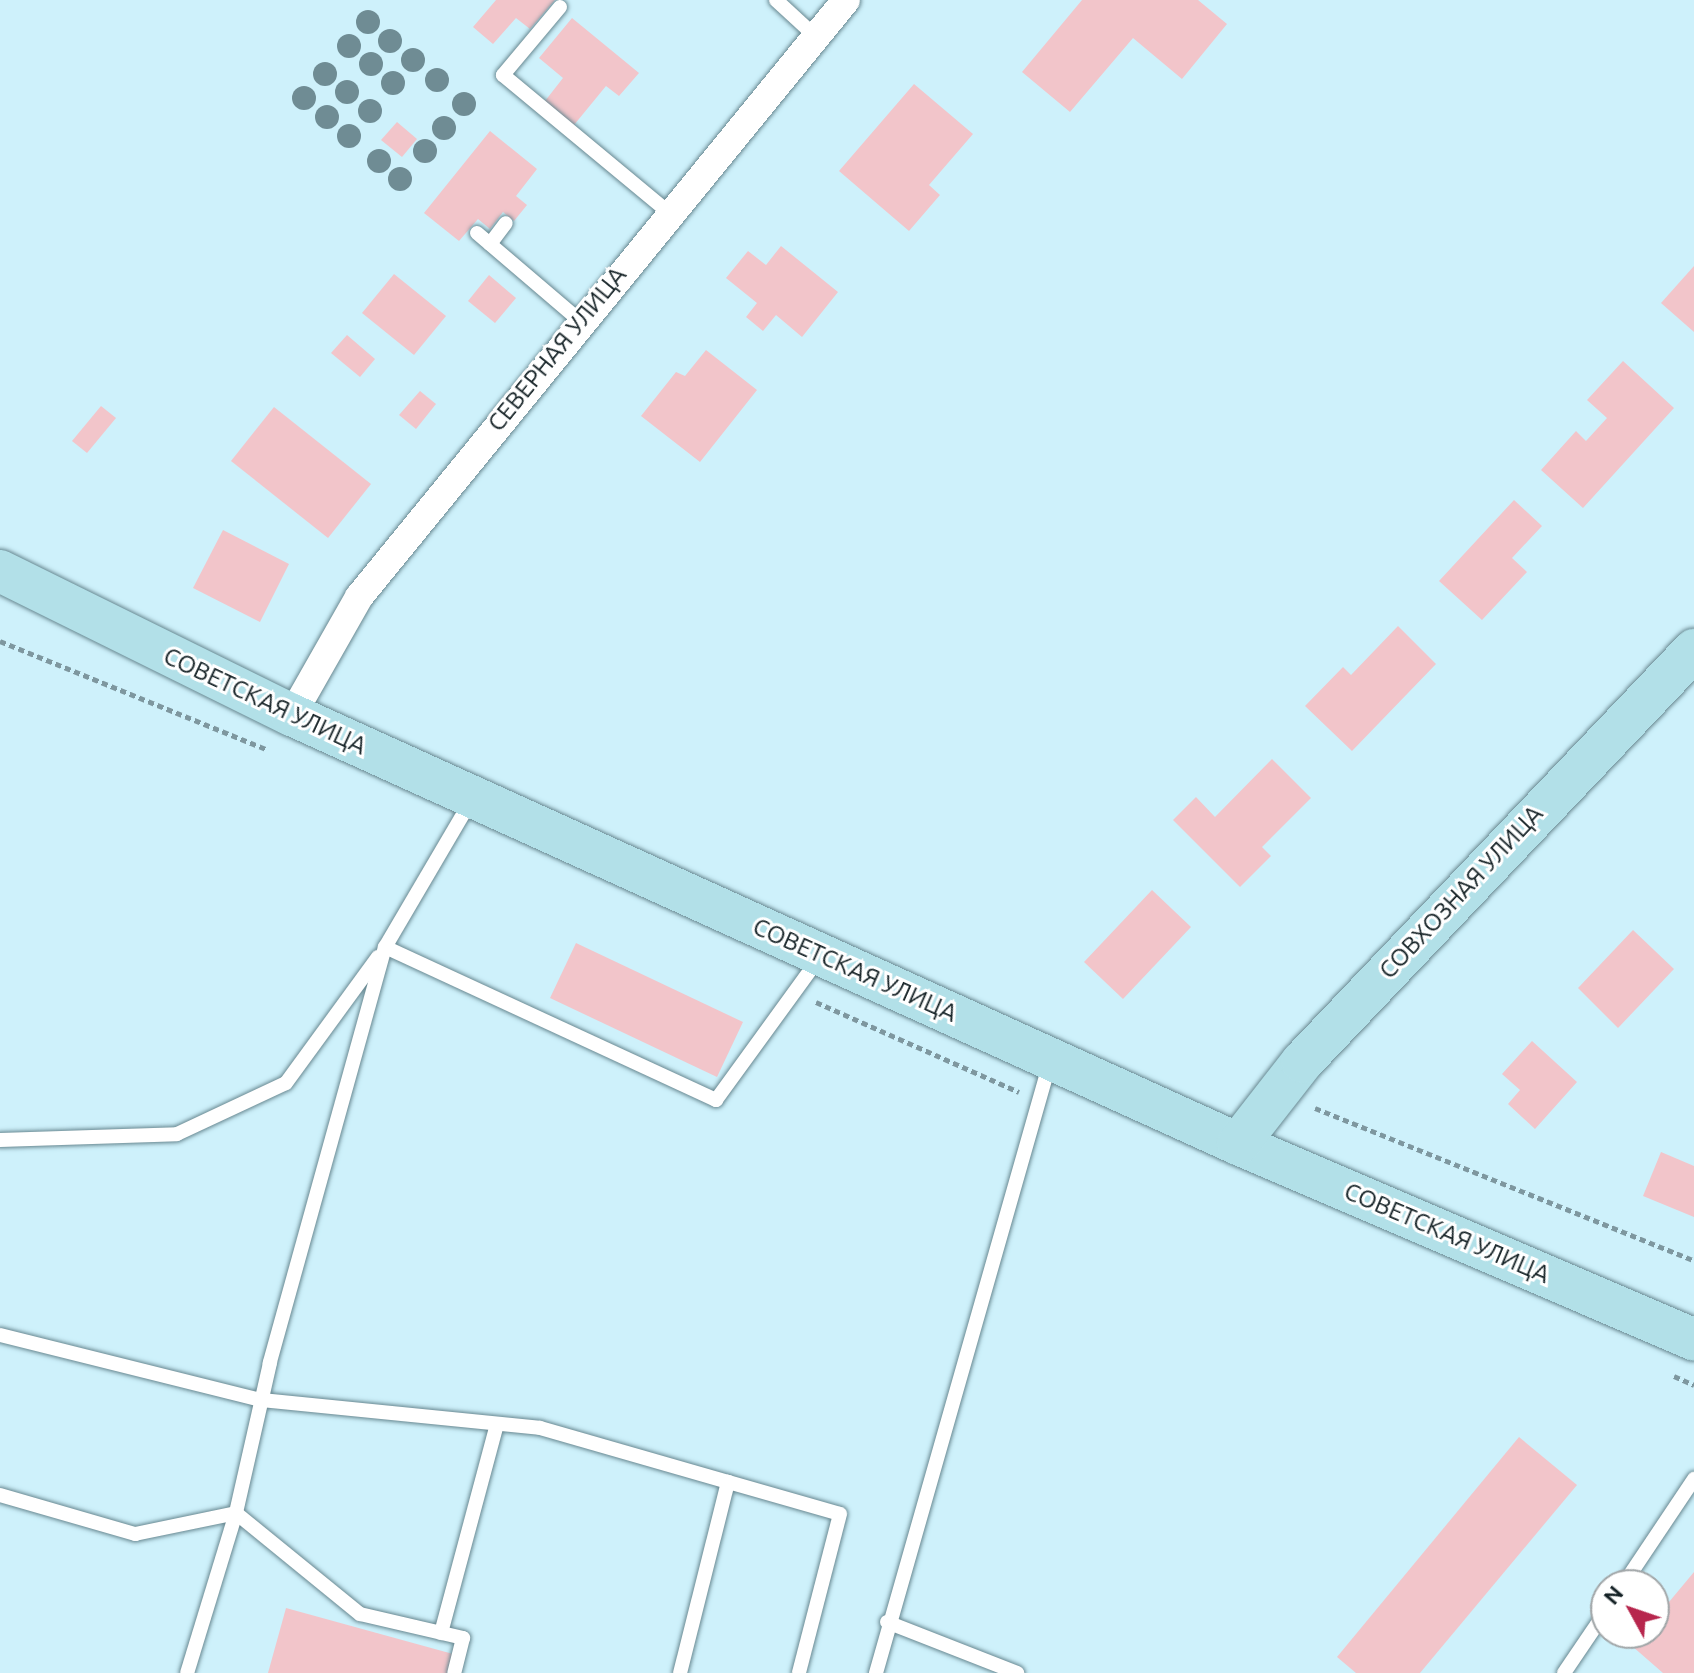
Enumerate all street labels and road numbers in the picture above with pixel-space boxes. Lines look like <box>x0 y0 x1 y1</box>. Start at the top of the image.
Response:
street label: СЕВЕРНАЯ УЛИЦА <box>482 261 632 437</box>
street label: СОВЕТСКАЯ УЛИЦА <box>159 641 371 761</box>
street label: СОВХОЗНАЯ УЛИЦА <box>1373 799 1549 985</box>
street label: СОВЕТСКАЯ УЛИЦА <box>748 912 962 1028</box>
street label: СОВЕТСКАЯ УЛИЦА <box>1340 1177 1554 1289</box>

